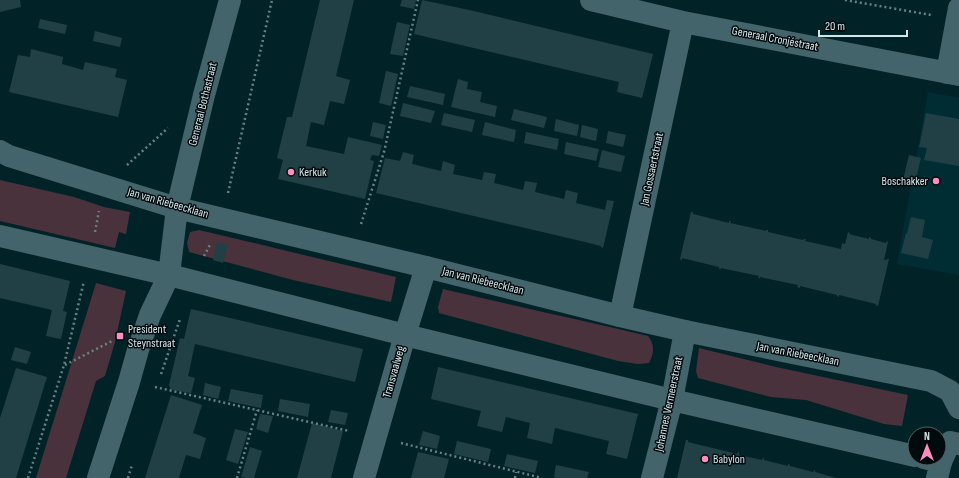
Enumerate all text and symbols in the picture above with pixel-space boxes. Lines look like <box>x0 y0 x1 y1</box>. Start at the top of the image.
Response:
scale bar <box>819 12 907 38</box>
text: 20 m <box>825 19 845 34</box>
street label: Generaal Cronjéstraat <box>731 23 820 55</box>
street label: Generaal Bothastraat <box>185 60 221 147</box>
street label: Jan Gossaertstraat <box>637 131 667 208</box>
place label: Kerkuk <box>299 165 327 180</box>
marker: Kerkuk <box>286 167 296 177</box>
place label: Boschakker <box>882 174 929 189</box>
marker: Boschakker <box>931 176 941 186</box>
street label: Jan van Riebeecklaan <box>125 184 210 222</box>
street label: Jan van Riebeecklaan <box>440 263 525 298</box>
place label: President Steynstraat <box>128 322 176 351</box>
marker: President Steynstraat <box>115 331 125 341</box>
street label: Jan van Riebeecklaan <box>755 338 840 369</box>
street label: Transvaalweg <box>379 344 409 400</box>
street label: Johannes Vermeerstraat <box>651 355 686 454</box>
north arrow <box>907 426 947 466</box>
text: N <box>924 430 930 443</box>
place label: Babylon <box>713 452 745 467</box>
marker: Babylon <box>700 454 710 464</box>

